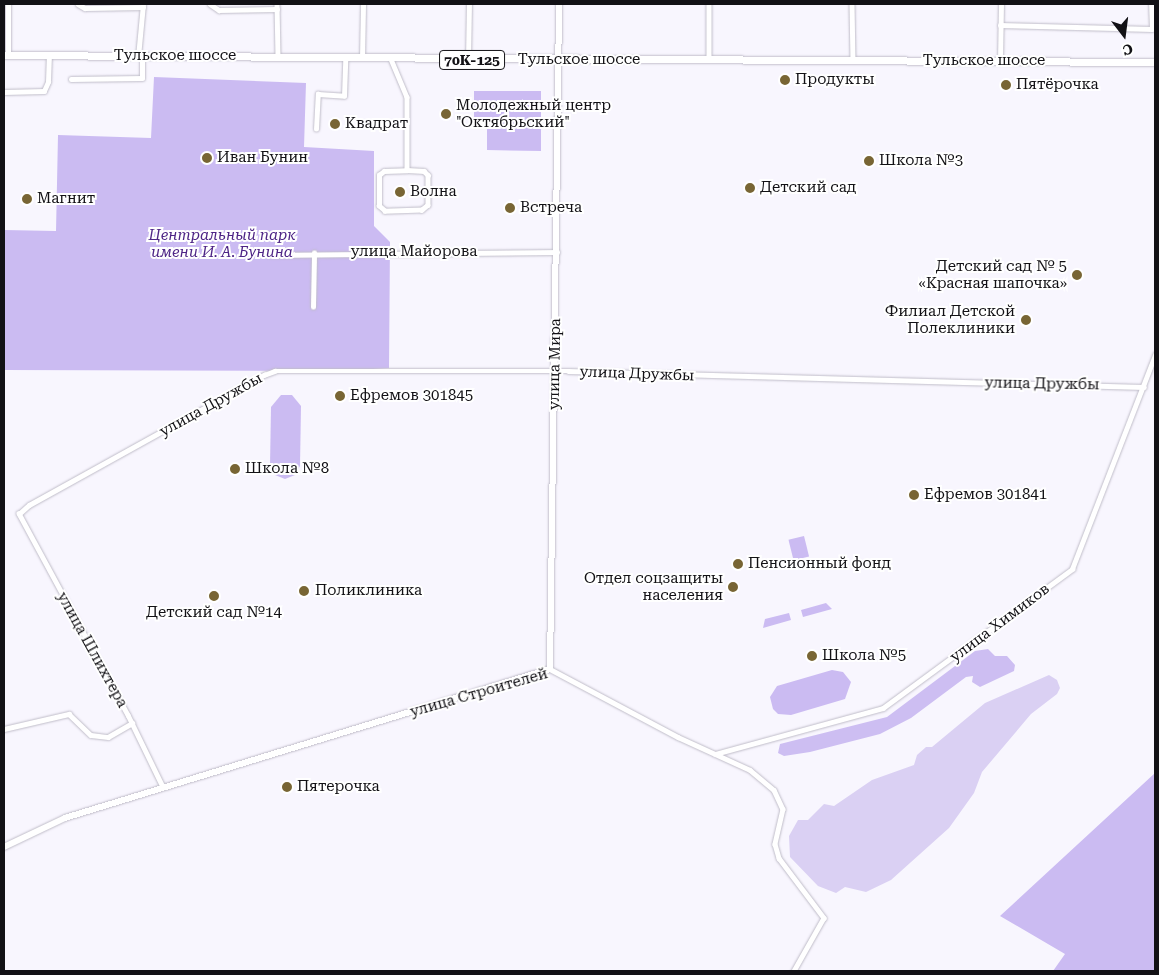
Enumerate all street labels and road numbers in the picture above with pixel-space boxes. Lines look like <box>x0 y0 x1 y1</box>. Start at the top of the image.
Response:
street label: Тульское шоссе <box>114 47 236 65</box>
road number: 70К-125 <box>438 48 506 72</box>
street label: Тульское шоссе <box>518 51 640 69</box>
street label: Тульское шоссе <box>923 52 1045 70</box>
street label: улица Майорова <box>351 243 477 261</box>
street label: улица Мира <box>545 318 565 410</box>
street label: улица Дружбы <box>579 363 695 385</box>
street label: улица Дружбы <box>156 369 266 441</box>
street label: улица Дружбы <box>985 374 1099 394</box>
street label: улица Химиков <box>947 580 1053 666</box>
street label: улица Шлихтера <box>53 589 131 711</box>
street label: улица Строителей <box>408 665 550 721</box>

